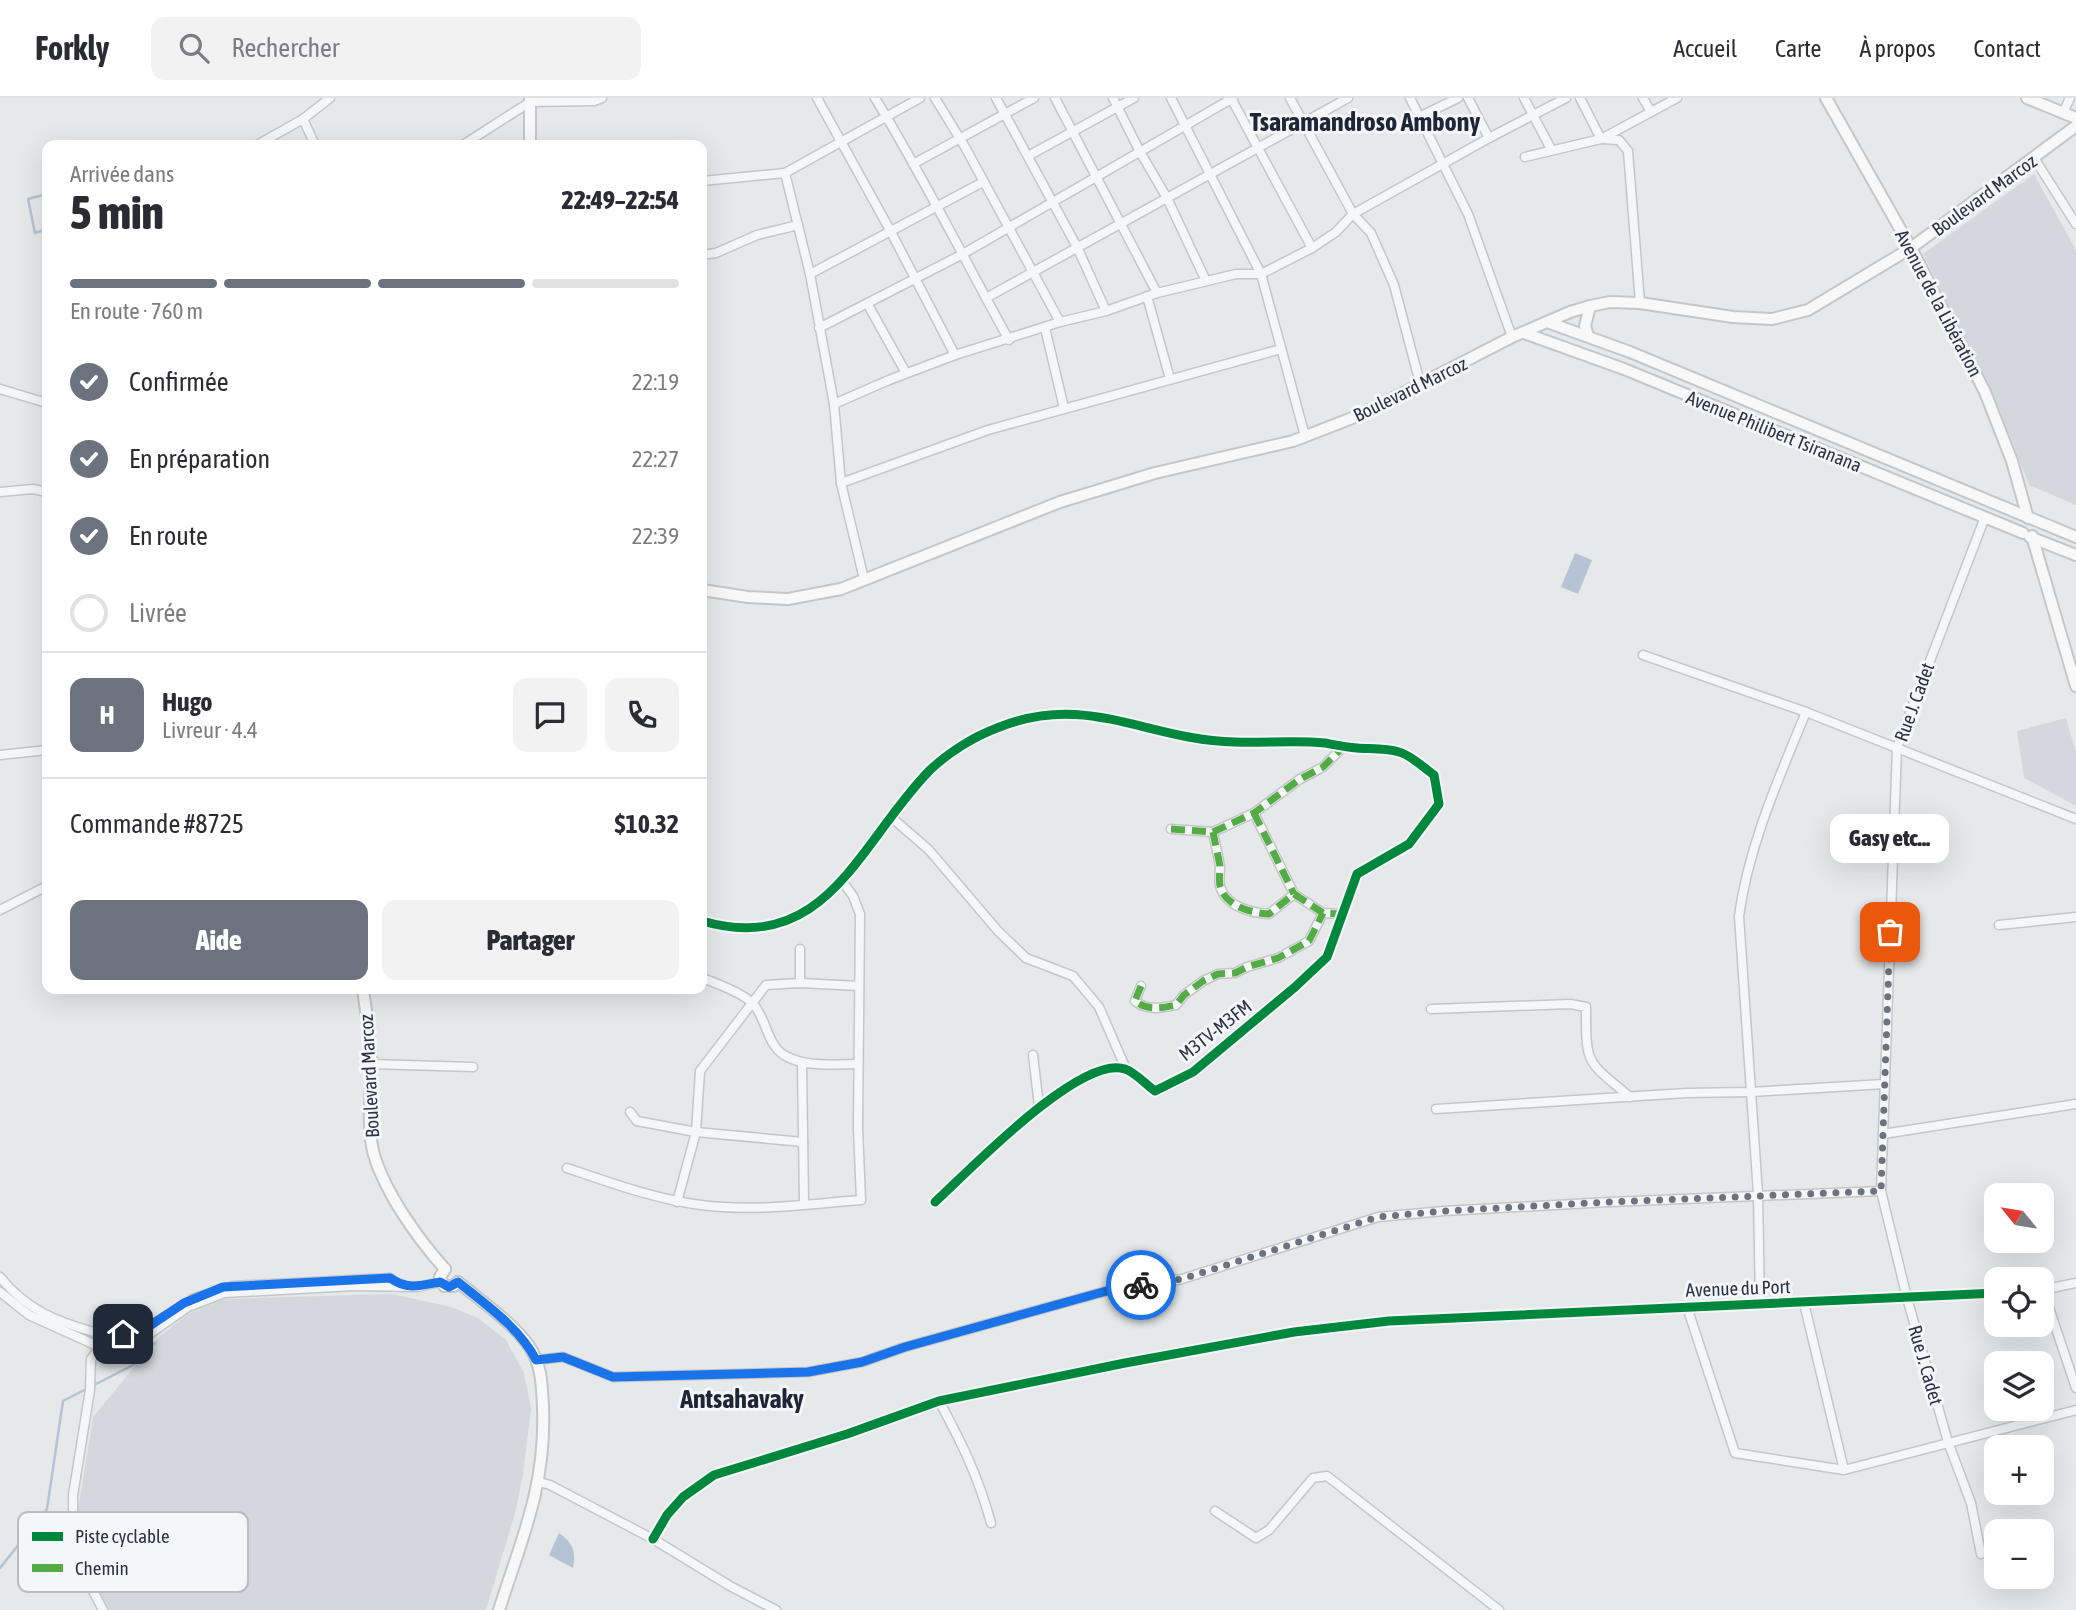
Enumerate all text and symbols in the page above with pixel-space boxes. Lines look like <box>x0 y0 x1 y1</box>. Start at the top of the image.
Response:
search box <box>151 17 641 80</box>
text: Forkly <box>35 29 109 67</box>
icon: search <box>175 29 213 67</box>
text: Rechercher <box>231 33 340 63</box>
text: Accueil <box>1673 35 1737 62</box>
text: Carte <box>1775 35 1821 62</box>
text: À propos <box>1859 35 1935 62</box>
text: Contact <box>1973 35 2041 62</box>
district label: Tsaramandroso Ambony <box>1250 107 1480 137</box>
street label: Boulevard Marcoz <box>1927 150 2041 240</box>
text: Arrivée dans <box>70 161 174 187</box>
text: 22:49–22:54 <box>562 185 679 215</box>
text: 5 min <box>70 186 164 239</box>
street label: Avenue de la Libération <box>1891 226 1987 380</box>
text: En route · 760 m <box>70 298 203 324</box>
street label: Boulevard Marcoz <box>1350 352 1471 426</box>
icon: check <box>70 363 108 401</box>
text: Confirmée <box>129 367 229 397</box>
text: 22:19 <box>632 369 679 395</box>
street label: Avenue Philibert Tsiranana <box>1683 386 1865 476</box>
icon: check <box>70 440 108 478</box>
text: En préparation <box>129 444 270 474</box>
text: 22:27 <box>632 446 679 472</box>
icon: check <box>70 517 108 555</box>
text: En route <box>129 521 208 551</box>
text: 22:39 <box>632 523 679 549</box>
text: Livrée <box>129 598 187 628</box>
street label: Rue J. Cadet <box>1890 660 1938 744</box>
button: chat <box>513 678 587 752</box>
button: phone <box>605 678 679 752</box>
text: Hugo <box>162 687 213 717</box>
text: H <box>99 700 115 730</box>
text: Livreur · 4.4 <box>162 717 258 743</box>
text: Commande #8725 <box>70 809 244 839</box>
text: $10.32 <box>615 809 679 839</box>
callout: Gasy etc... <box>1830 813 1950 862</box>
text: Gasy etc... <box>1849 825 1930 851</box>
button: Aide <box>70 900 368 980</box>
button: Partager <box>382 900 679 980</box>
pin <box>1860 902 1920 962</box>
icon: bag <box>1871 913 1909 951</box>
street label: M3TV-M3FM <box>1174 995 1256 1065</box>
street label: Boulevard Marcoz <box>355 1013 383 1138</box>
north arrow <box>1984 1183 2054 1253</box>
map controls <box>1984 1183 2054 1589</box>
courier <box>1106 1250 1176 1320</box>
icon: bike <box>1122 1266 1160 1304</box>
button: locate <box>1984 1267 2054 1337</box>
street label: Avenue du Port <box>1685 1275 1791 1301</box>
pin <box>93 1304 153 1364</box>
icon: home <box>104 1315 142 1353</box>
street label: Rue J. Cadet <box>1904 1323 1948 1407</box>
button: layers <box>1984 1351 2054 1421</box>
district label: Antsahavaky <box>679 1384 804 1414</box>
button: + <box>1984 1435 2054 1505</box>
legend <box>18 1512 248 1592</box>
button: − <box>1984 1519 2054 1589</box>
text: Piste cyclable <box>75 1525 170 1547</box>
text: Chemin <box>75 1557 129 1579</box>

